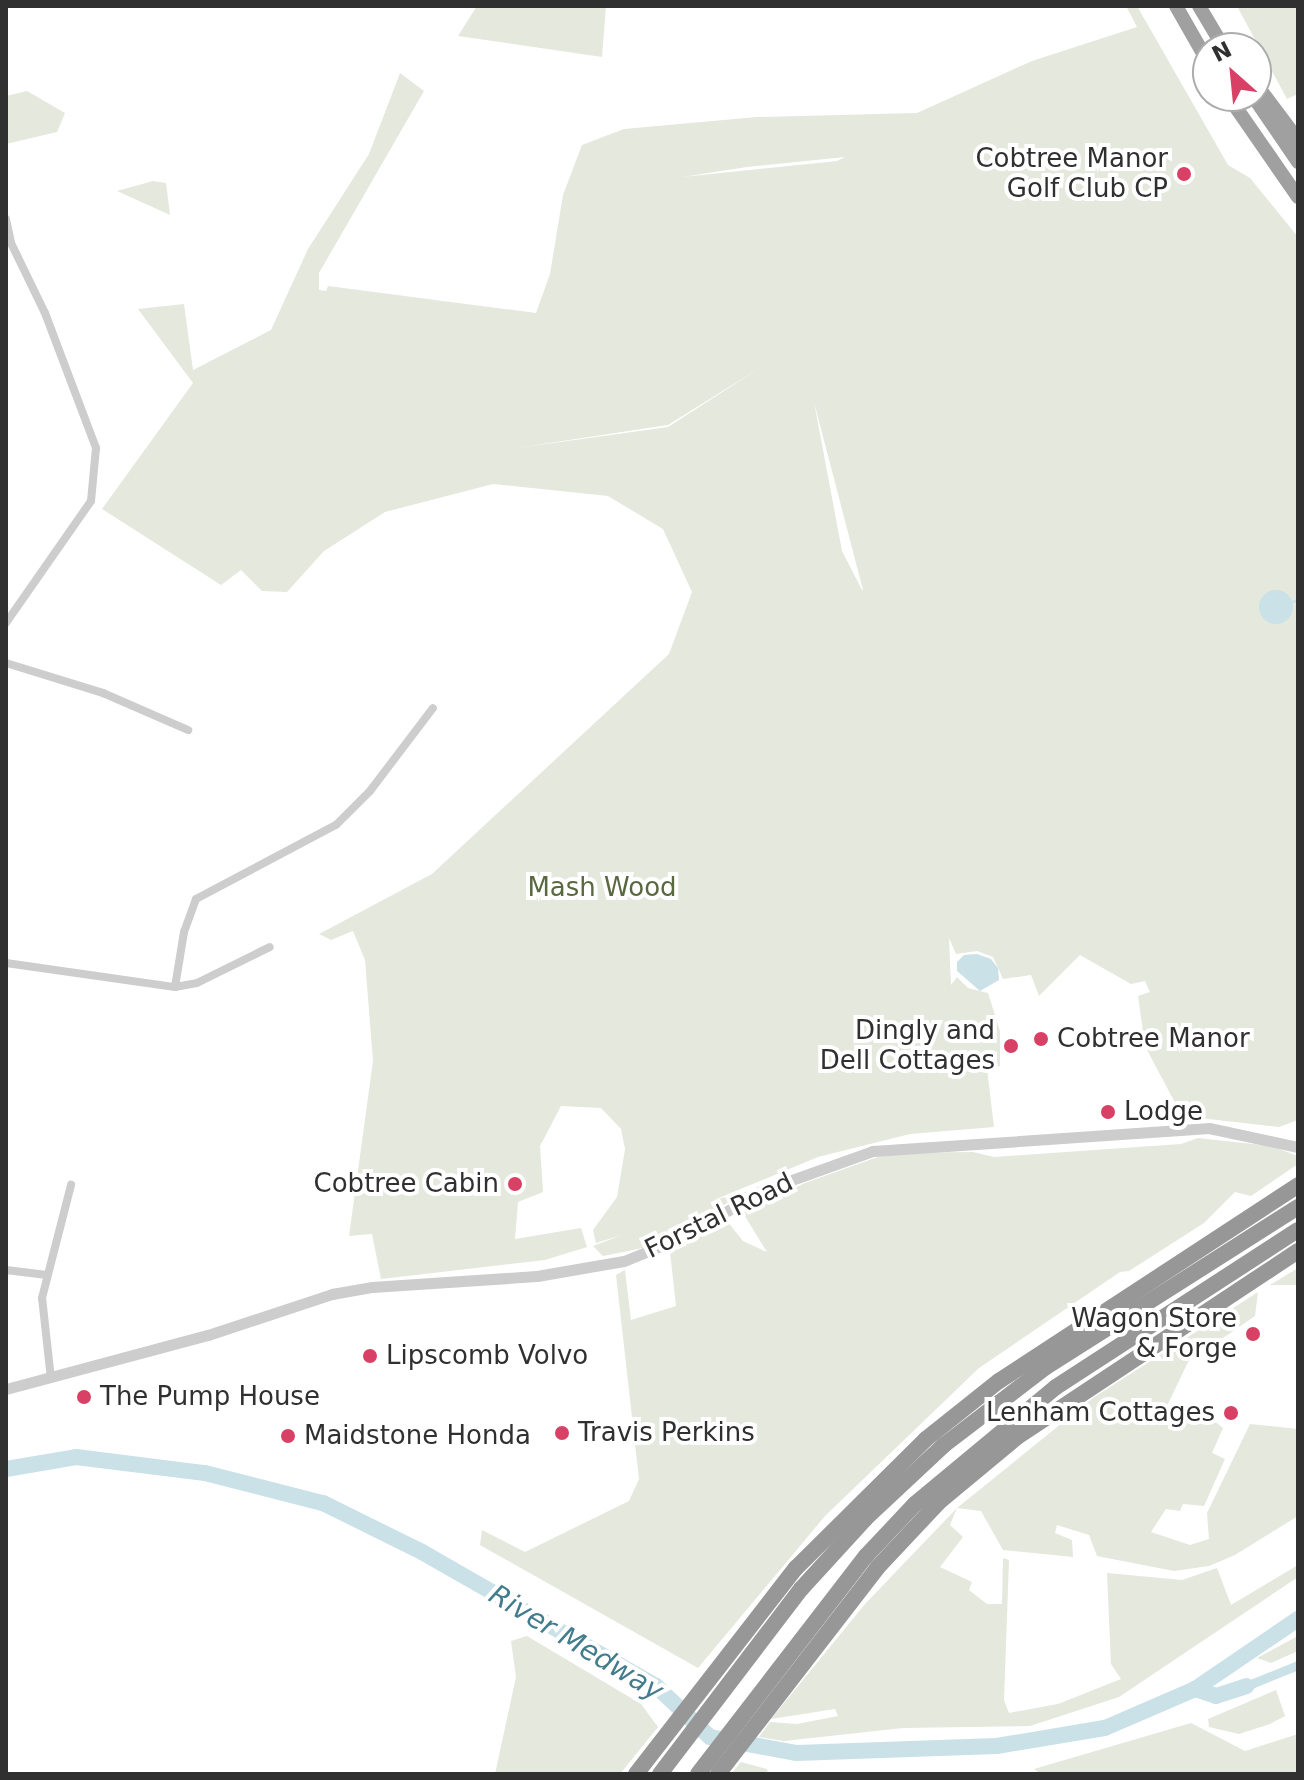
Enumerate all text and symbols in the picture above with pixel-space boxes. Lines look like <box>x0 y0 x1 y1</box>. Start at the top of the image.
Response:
north arrow <box>1192 32 1272 112</box>
text: N <box>1208 37 1236 67</box>
place label: Cobtree Manor Golf Club CP <box>975 143 1168 204</box>
marker: Cobtree Manor Golf Club CP <box>1175 165 1193 183</box>
park label: Mash Wood <box>527 872 677 904</box>
place label: Dingly and Dell Cottages <box>820 1015 995 1076</box>
place label: Cobtree Manor <box>1057 1023 1250 1055</box>
marker: Cobtree Manor <box>1032 1030 1050 1048</box>
marker: Dingly and Dell Cottages <box>1002 1037 1020 1055</box>
place label: Lodge <box>1124 1096 1203 1128</box>
marker: Lodge <box>1099 1103 1117 1121</box>
street label: Forstal Road <box>640 1167 798 1265</box>
place label: Cobtree Cabin <box>314 1168 499 1200</box>
marker: Cobtree Cabin <box>506 1175 524 1193</box>
place label: Wagon Store & Forge <box>1071 1303 1237 1364</box>
marker: Wagon Store & Forge <box>1244 1325 1262 1343</box>
place label: Lipscomb Volvo <box>386 1340 588 1372</box>
marker: Lipscomb Volvo <box>361 1347 379 1365</box>
place label: The Pump House <box>100 1381 320 1413</box>
marker: The Pump House <box>75 1388 93 1406</box>
place label: Lenham Cottages <box>986 1397 1215 1429</box>
marker: Lenham Cottages <box>1222 1404 1240 1422</box>
place label: Travis Perkins <box>578 1417 755 1449</box>
place label: Maidstone Honda <box>304 1420 531 1452</box>
marker: Travis Perkins <box>553 1424 571 1442</box>
marker: Maidstone Honda <box>279 1427 297 1445</box>
water label: River Medway <box>483 1578 669 1708</box>

